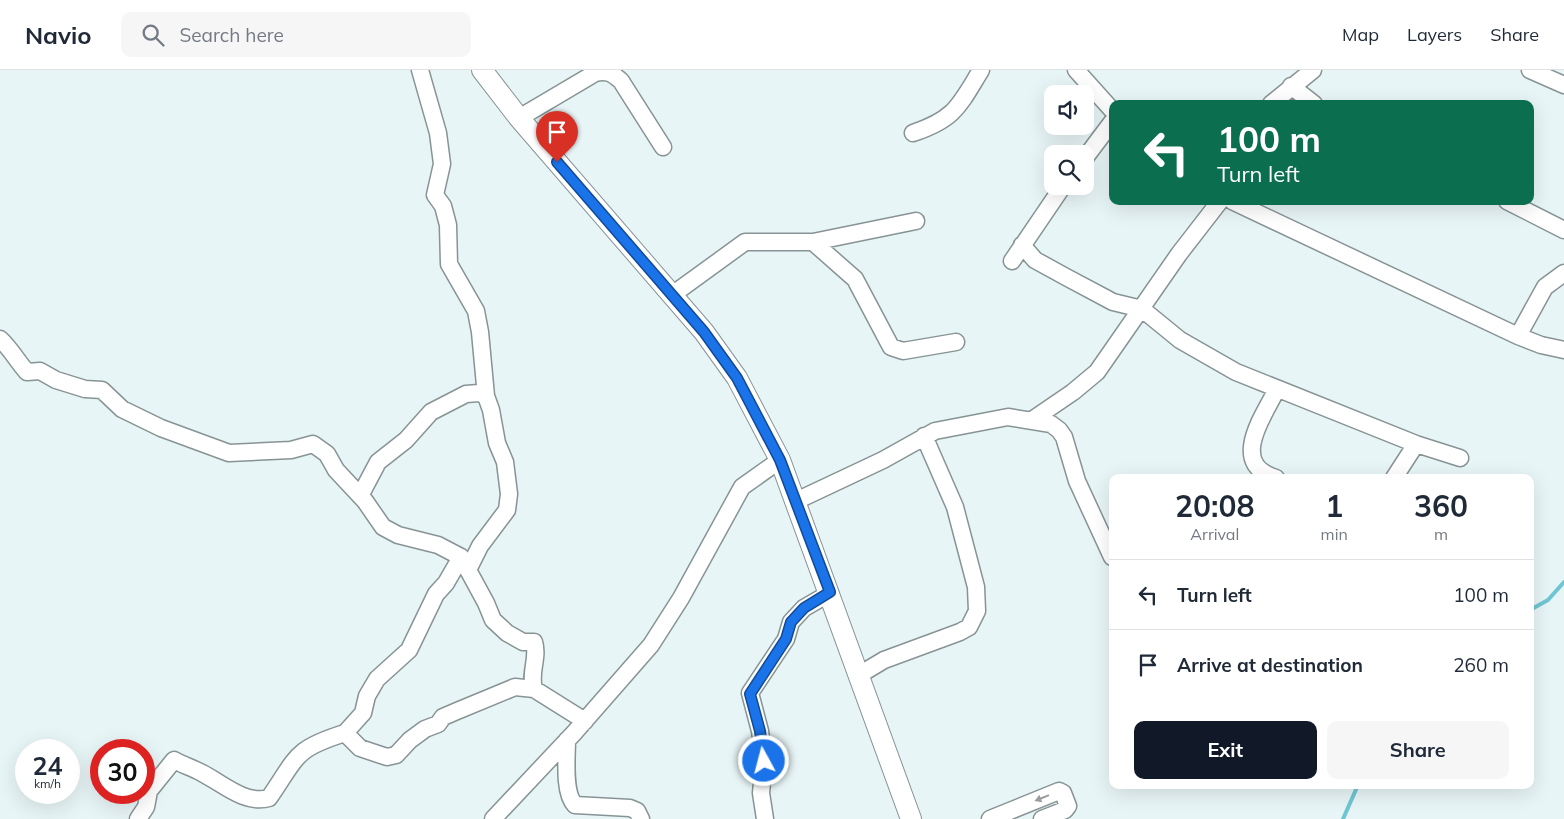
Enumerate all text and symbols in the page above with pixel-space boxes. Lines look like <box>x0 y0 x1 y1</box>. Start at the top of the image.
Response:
search box <box>121 12 471 57</box>
text: Navio <box>25 20 91 50</box>
icon: search <box>139 21 167 49</box>
text: Search here <box>179 23 284 47</box>
text: Map <box>1342 23 1379 46</box>
text: Layers <box>1407 23 1462 46</box>
text: Share <box>1490 23 1539 46</box>
map controls <box>1044 85 1094 195</box>
button: sound <box>1044 85 1094 135</box>
pin <box>536 111 578 162</box>
text: 100 m <box>1217 117 1321 161</box>
icon: arrive <box>543 118 571 146</box>
icon: left <box>1134 120 1199 185</box>
button: search <box>1044 145 1094 195</box>
text: Turn left <box>1217 160 1300 188</box>
text: 20:08 <box>1175 487 1255 525</box>
text: 1 <box>1325 487 1343 525</box>
text: 360 <box>1414 487 1468 525</box>
text: Arrival <box>1190 524 1239 544</box>
text: min <box>1321 524 1348 544</box>
text: m <box>1434 524 1448 544</box>
icon: left <box>1134 581 1162 609</box>
text: Turn left <box>1177 583 1252 607</box>
text: 100 m <box>1453 583 1509 607</box>
icon: arrive <box>1134 651 1162 679</box>
text: Arrive at destination <box>1177 653 1363 677</box>
text: 260 m <box>1453 653 1509 677</box>
button: Exit <box>1134 721 1317 779</box>
button: Share <box>1327 721 1509 779</box>
position arrow <box>737 734 789 786</box>
speed limit sign: 30 <box>90 739 155 804</box>
text: 24 <box>32 750 63 781</box>
text: km/h <box>34 776 61 791</box>
one-way arrow <box>1034 794 1049 802</box>

